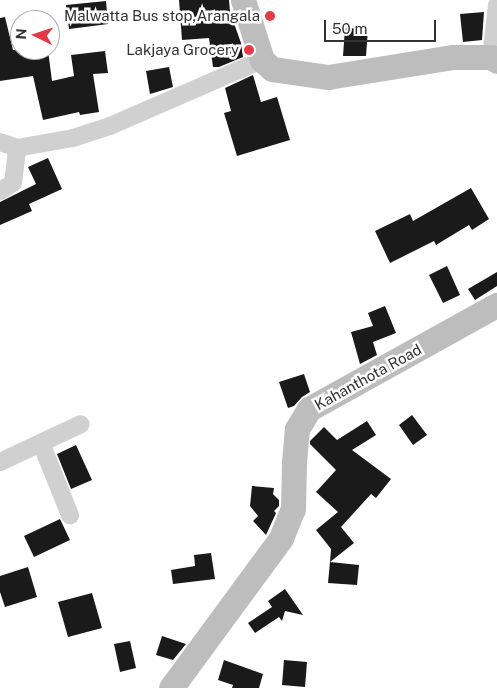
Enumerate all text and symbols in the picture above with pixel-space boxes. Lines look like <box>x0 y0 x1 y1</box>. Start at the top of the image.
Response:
place label: Malwatta Bus stop,Arangala <box>64 7 260 25</box>
north arrow <box>10 10 60 60</box>
marker: Malwatta Bus stop,Arangala <box>264 10 276 22</box>
scale bar <box>327 10 440 42</box>
text: 50 m <box>332 20 367 37</box>
text: N <box>13 28 29 40</box>
place label: Lakjaya Grocery <box>126 41 239 59</box>
marker: Lakjaya Grocery <box>243 44 255 56</box>
street label: Kahanthota Road <box>311 340 425 414</box>

